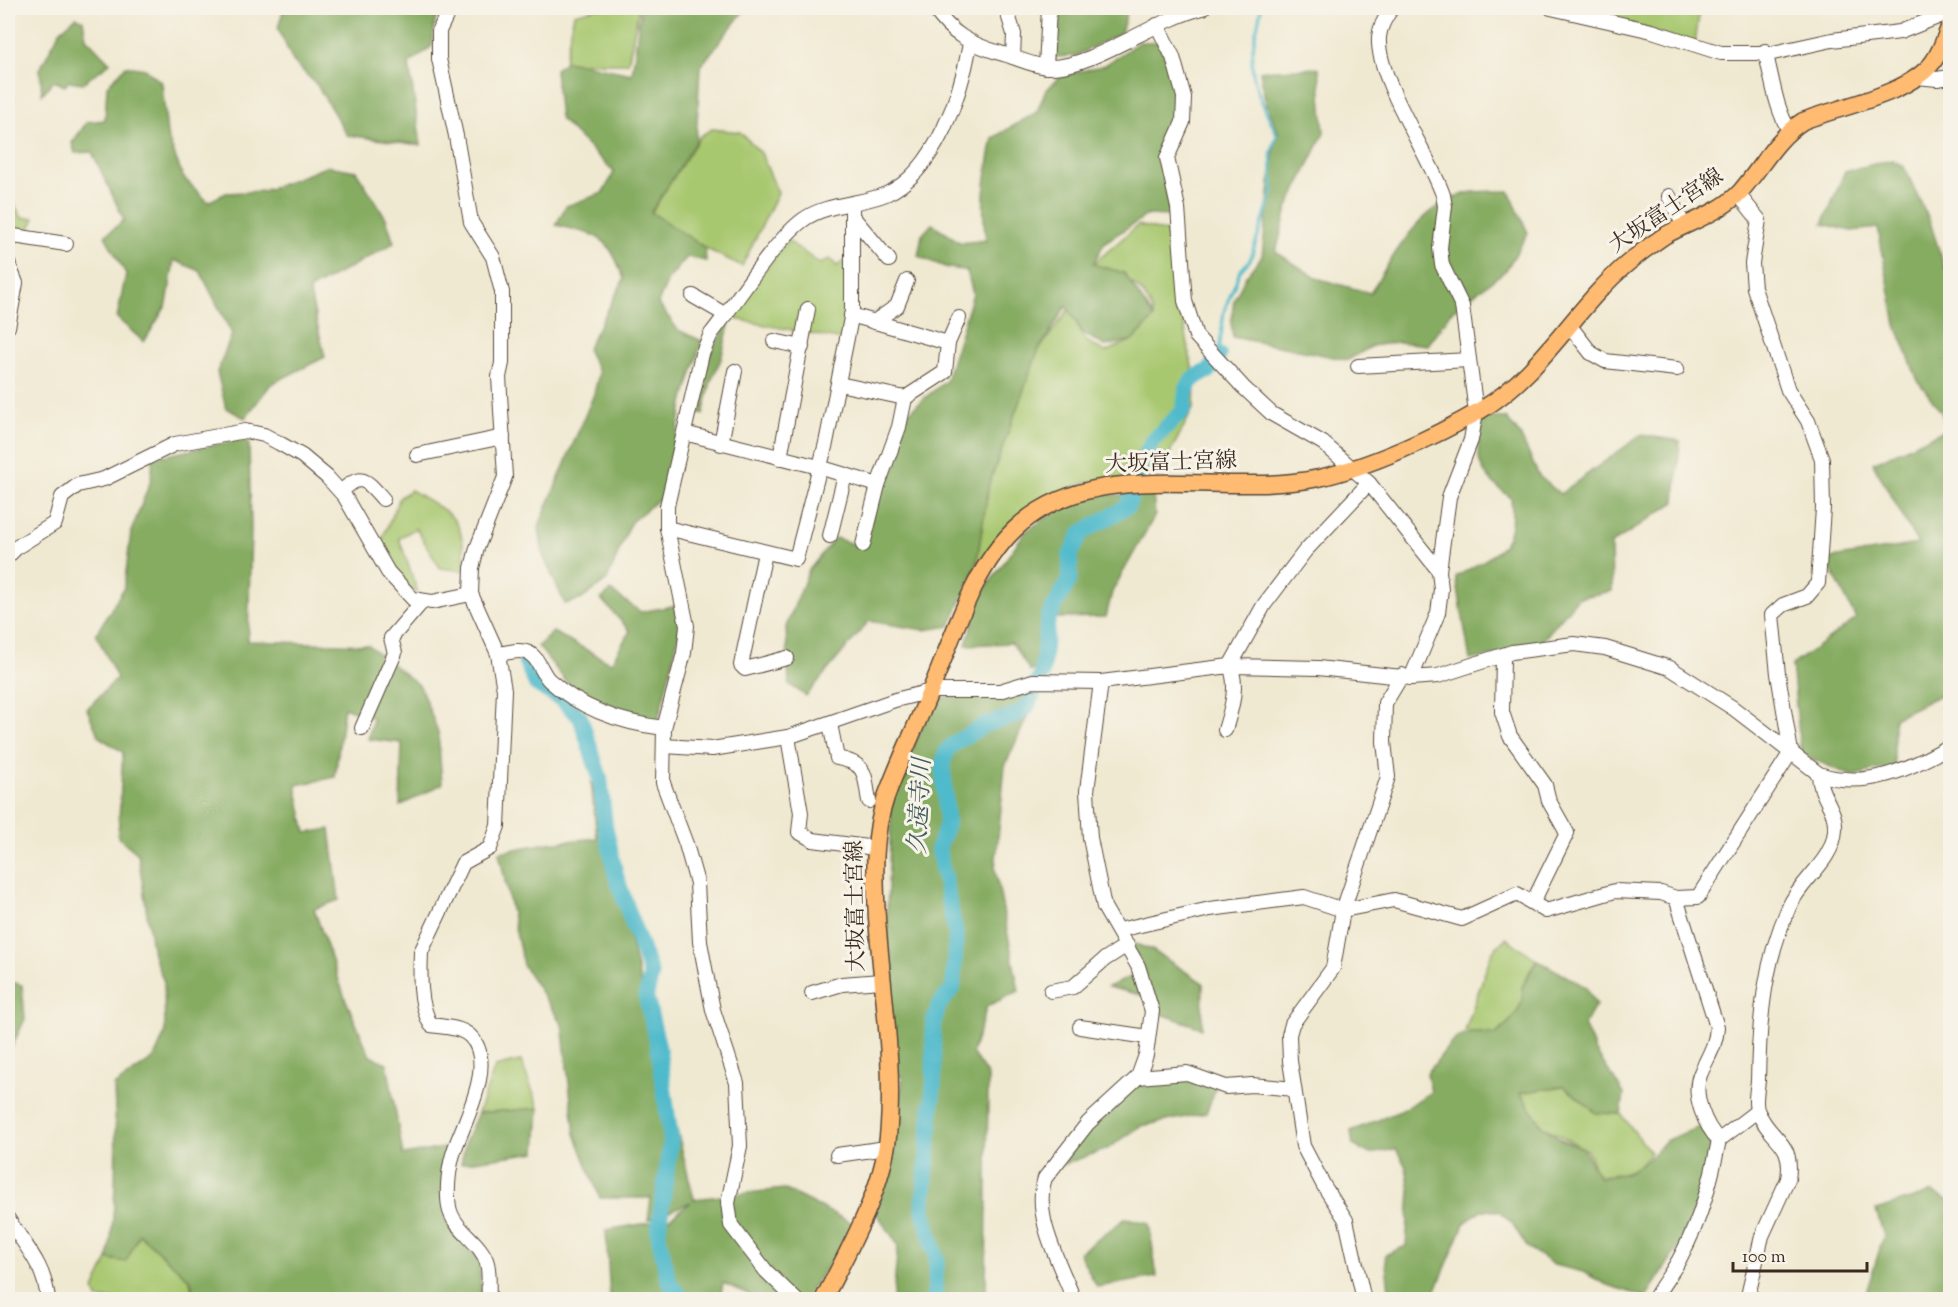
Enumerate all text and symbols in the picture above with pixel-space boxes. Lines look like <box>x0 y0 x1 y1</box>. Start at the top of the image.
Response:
street label: 大坂富士宮線 <box>1603 162 1731 262</box>
street label: 大坂富士宮線 <box>1104 446 1238 482</box>
water label: 久遠寺川 <box>902 754 941 855</box>
street label: 大坂富士宮線 <box>840 840 874 972</box>
scale bar <box>1733 1235 1866 1273</box>
text: 100 m <box>1742 1245 1786 1271</box>

